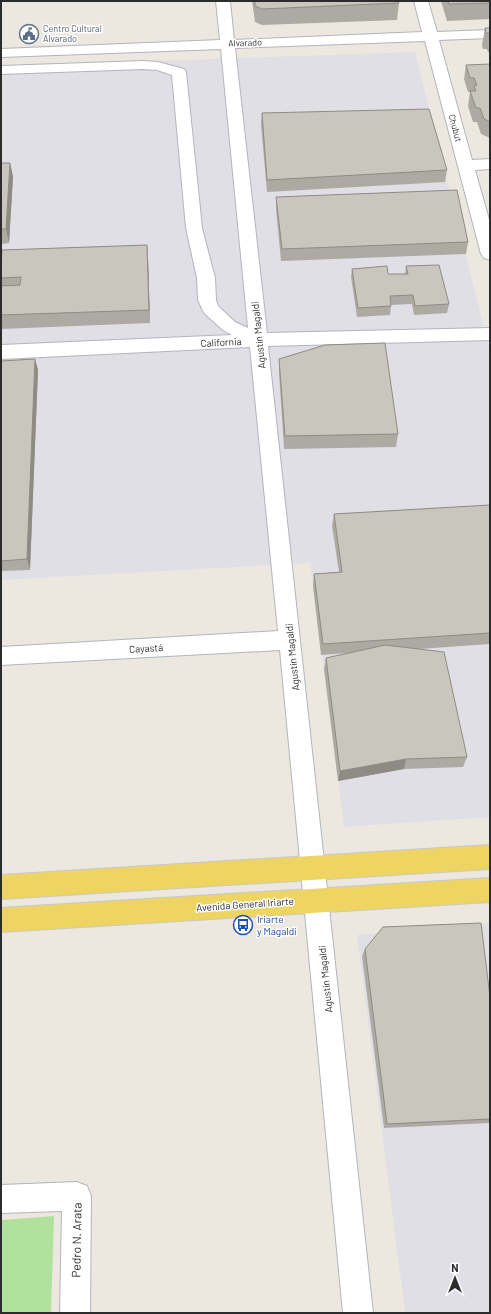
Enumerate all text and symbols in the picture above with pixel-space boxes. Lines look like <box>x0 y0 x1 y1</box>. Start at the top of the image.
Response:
public building icon: Centro Cultural Alvarado <box>18 23 40 45</box>
place label: Centro Cultural Alvarado <box>43 23 102 44</box>
street label: Alvarado <box>228 36 262 49</box>
street label: Chubut <box>447 113 464 143</box>
street label: Agustín Magaldi <box>249 301 267 369</box>
street label: California <box>200 335 242 349</box>
street label: Agustín Magaldi <box>283 623 301 691</box>
street label: Cayastá <box>129 641 163 655</box>
street label: Avenida General Iriarte <box>196 895 294 913</box>
place label: Iriarte y Magaldi <box>257 913 297 937</box>
bus stop icon: Iriarte y Magaldi <box>232 914 254 936</box>
street label: Agustín Magaldi <box>316 945 334 1013</box>
street label: Pedro N. Arata <box>68 1202 84 1278</box>
north arrow <box>435 1258 475 1298</box>
text: N <box>451 1261 459 1274</box>

